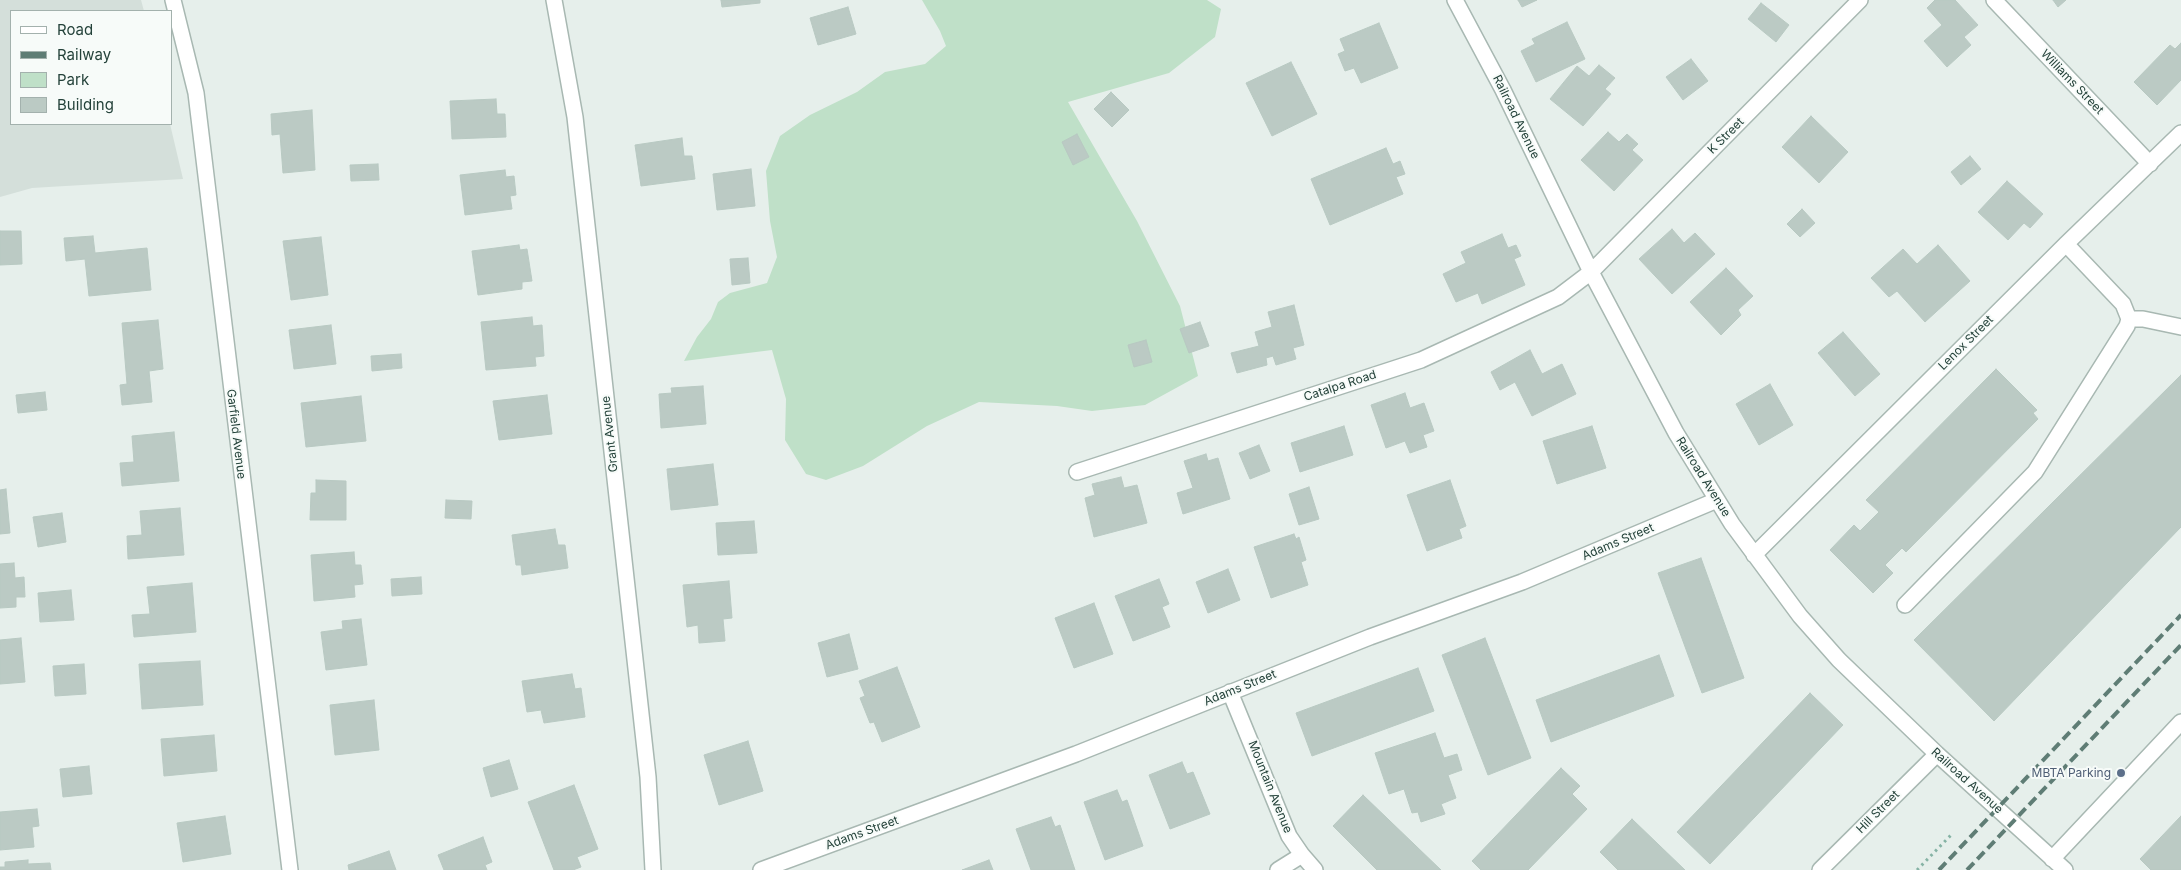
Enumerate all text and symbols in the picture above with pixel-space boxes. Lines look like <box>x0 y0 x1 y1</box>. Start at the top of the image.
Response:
legend <box>10 10 172 125</box>
text: Road <box>57 20 93 39</box>
text: Railway <box>57 45 111 64</box>
street label: Williams Street <box>2038 47 2106 117</box>
text: Park <box>57 70 89 89</box>
street label: Railroad Avenue <box>1489 73 1543 161</box>
text: Building <box>57 95 114 114</box>
street label: K Street <box>1705 115 1747 157</box>
street label: Lenox Street <box>1936 313 1996 373</box>
street label: Catalpa Road <box>1302 367 1378 405</box>
street label: Garfield Avenue <box>223 388 249 480</box>
street label: Grant Avenue <box>599 395 621 473</box>
street label: Railroad Avenue <box>1673 434 1733 520</box>
street label: Adams Street <box>1580 520 1656 564</box>
street label: Adams Street <box>1202 667 1278 709</box>
street label: Mountain Avenue <box>1245 739 1295 835</box>
street label: Railroad Avenue <box>1928 745 2006 817</box>
place label: MBTA Parking <box>2032 766 2111 780</box>
marker: MBTA Parking <box>2115 767 2127 779</box>
street label: Hill Street <box>1854 788 1902 836</box>
street label: Adams Street <box>824 813 900 853</box>

